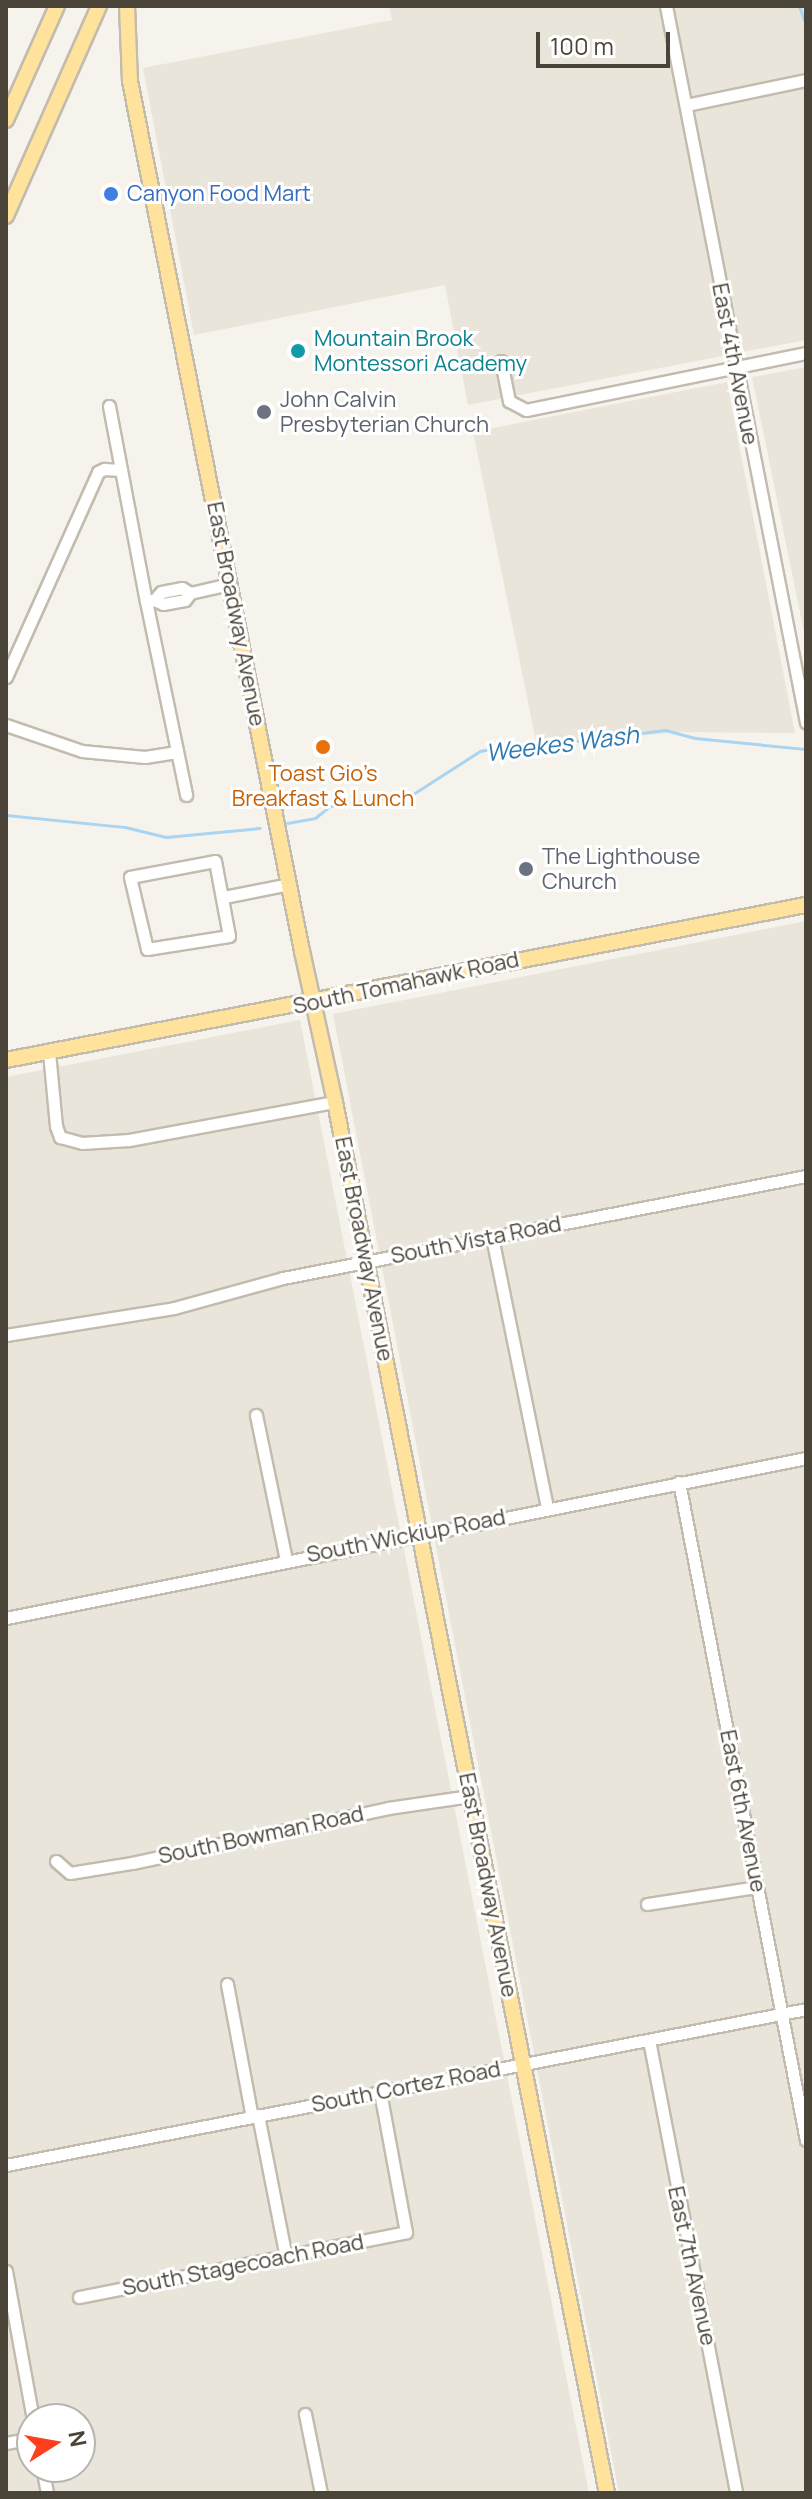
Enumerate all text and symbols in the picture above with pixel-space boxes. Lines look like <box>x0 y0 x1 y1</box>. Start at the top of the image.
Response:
scale bar <box>540 16 674 66</box>
text: 100 m <box>550 29 614 62</box>
place label: Canyon Food Mart <box>127 181 311 207</box>
marker: Canyon Food Mart <box>102 185 120 203</box>
street label: East 4th Avenue <box>706 281 764 447</box>
place label: Mountain Brook Montessori Academy <box>314 325 527 376</box>
marker: Mountain Brook Montessori Academy <box>289 342 307 360</box>
place label: John Calvin Presbyterian Church <box>280 386 489 438</box>
marker: John Calvin Presbyterian Church <box>255 403 273 421</box>
street label: East Broadway Avenue <box>201 500 271 728</box>
water label: Weekes Wash <box>484 719 640 767</box>
marker: Toast Gio’s Breakfast & Lunch <box>314 738 332 756</box>
place label: Toast Gio’s Breakfast & Lunch <box>232 760 414 812</box>
place label: The Lighthouse Church <box>542 843 700 894</box>
marker: The Lighthouse Church <box>517 860 535 878</box>
street label: South Tomahawk Road <box>291 946 521 1020</box>
street label: East Broadway Avenue <box>329 1135 399 1363</box>
street label: South Vista Road <box>389 1211 563 1269</box>
street label: South Wickiup Road <box>304 1504 508 1568</box>
street label: East 6th Avenue <box>714 1728 772 1894</box>
street label: East Broadway Avenue <box>453 1771 523 1999</box>
street label: South Bowman Road <box>156 1800 366 1870</box>
street label: South Cortez Road <box>309 2056 503 2118</box>
street label: East 7th Avenue <box>662 2184 722 2348</box>
street label: South Stagecoach Road <box>120 2229 366 2301</box>
north arrow <box>16 2403 96 2483</box>
text: N <box>61 2428 94 2449</box>

